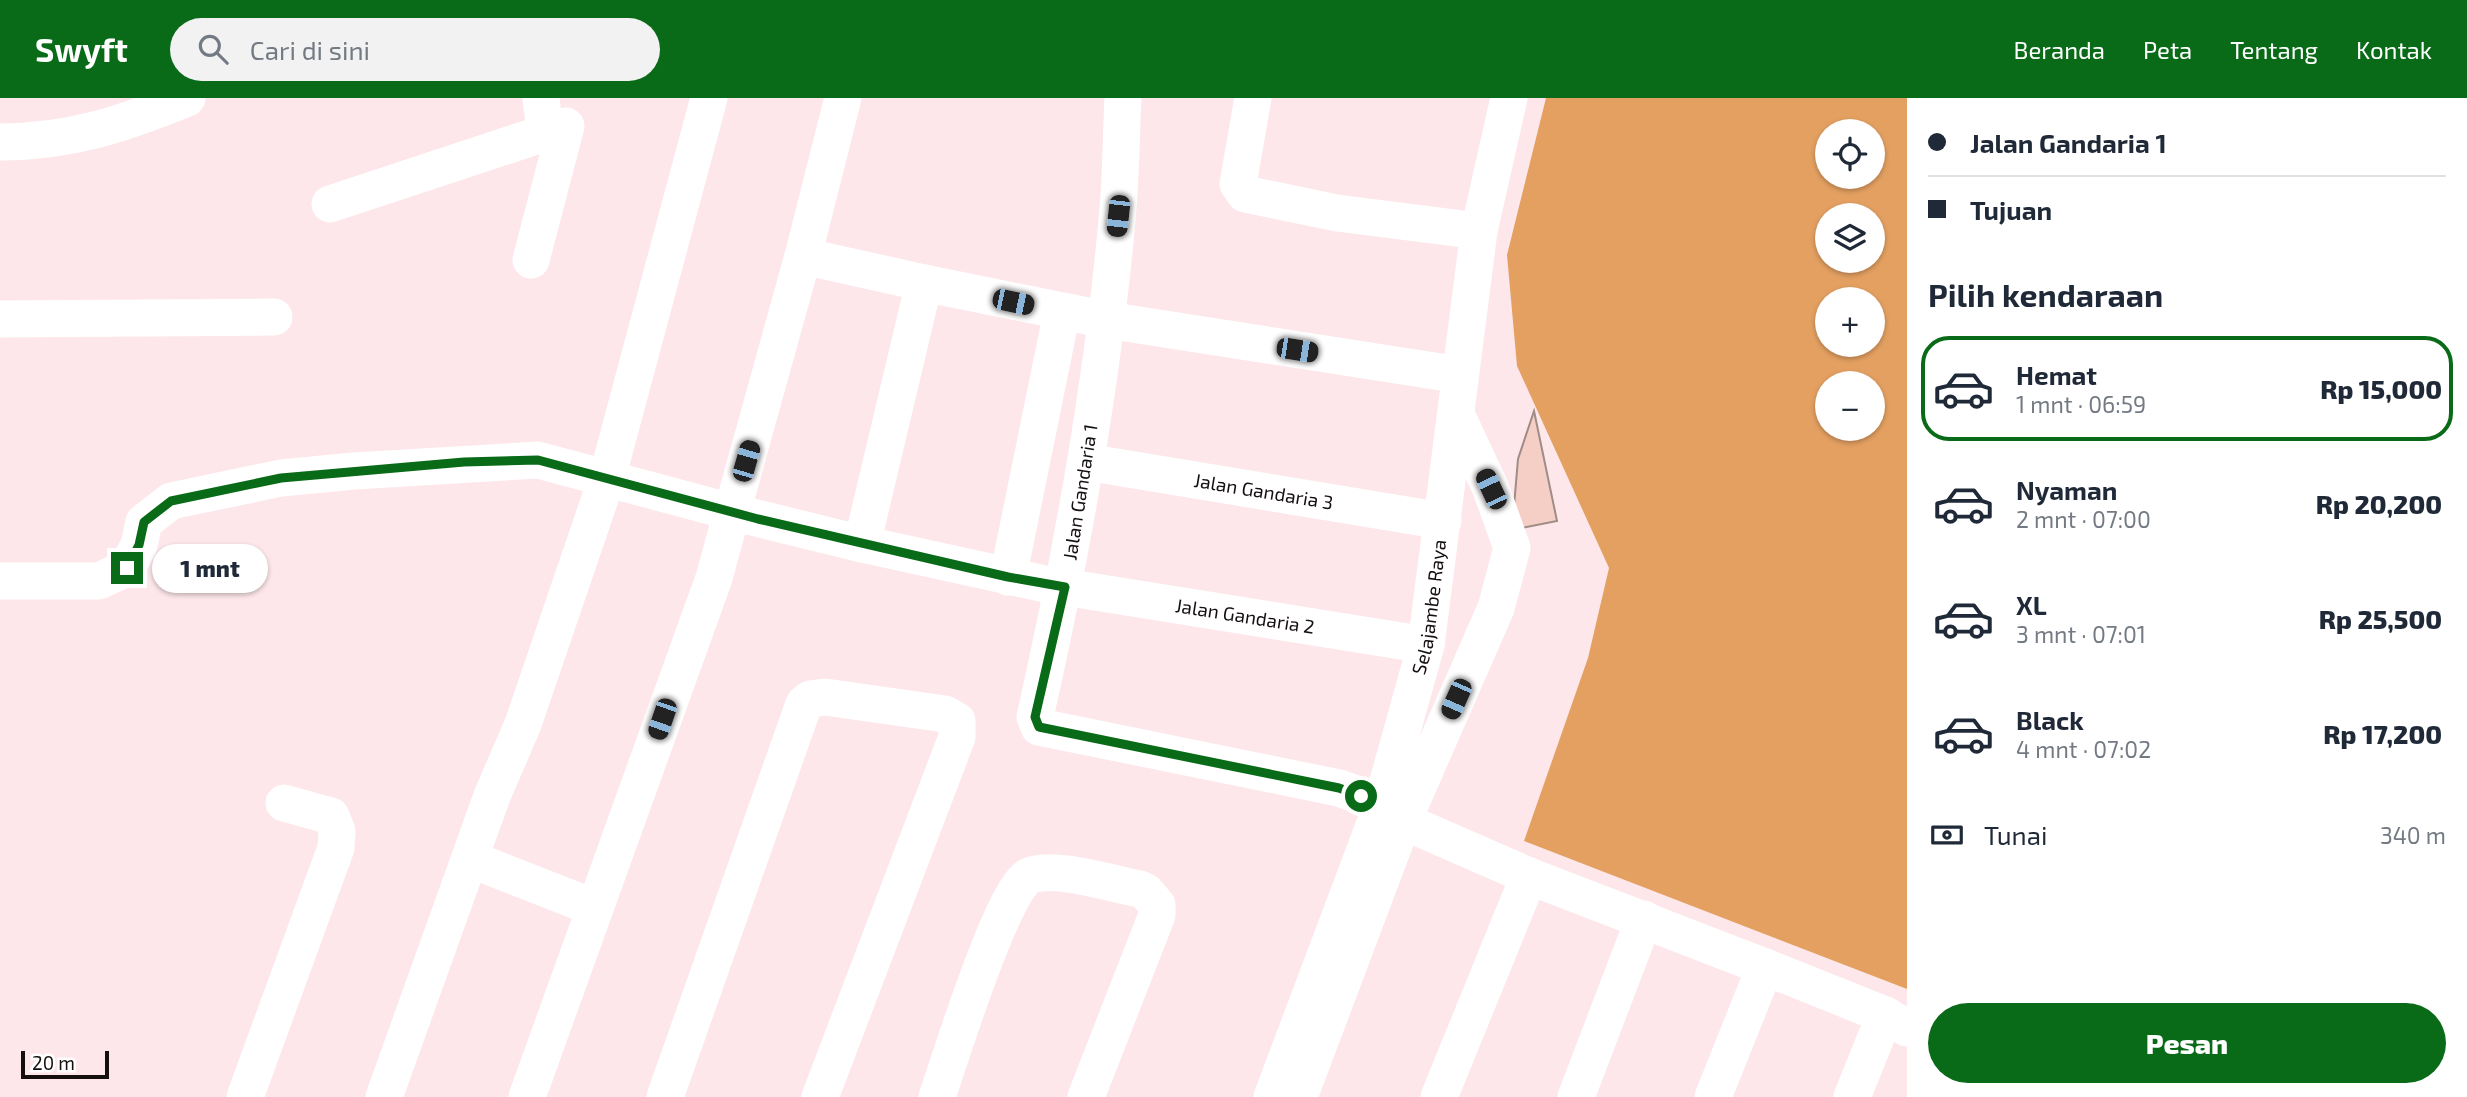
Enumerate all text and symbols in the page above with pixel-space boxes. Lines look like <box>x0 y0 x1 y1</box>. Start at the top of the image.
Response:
search box <box>170 18 660 81</box>
text: Swyft <box>35 29 128 69</box>
icon: search <box>194 30 232 68</box>
text: Cari di sini <box>250 34 370 65</box>
text: Beranda <box>2014 35 2105 64</box>
text: Peta <box>2143 35 2192 64</box>
text: Tentang <box>2230 35 2318 64</box>
text: Kontak <box>2356 35 2432 64</box>
map controls <box>1815 119 1885 441</box>
button: locate <box>1815 119 1885 189</box>
text: Jalan Gandaria 1 <box>1970 127 2167 158</box>
car <box>1106 194 1131 238</box>
text: Tujuan <box>1970 194 2052 225</box>
button: layers <box>1815 203 1885 273</box>
text: Pilih kendaraan <box>1928 275 2163 313</box>
car <box>991 287 1036 317</box>
button: + <box>1815 287 1885 357</box>
car <box>1275 336 1320 364</box>
icon: car <box>1932 357 1995 420</box>
text: Hemat <box>2016 359 2097 390</box>
button: − <box>1815 371 1885 441</box>
text: Rp 15,000 <box>2320 373 2442 404</box>
text: 1 mnt · 06:59 <box>2016 390 2146 418</box>
street label: Jalan Gandaria 1 <box>1057 422 1102 562</box>
car <box>731 438 762 484</box>
car <box>1473 466 1510 512</box>
street label: Jalan Gandaria 3 <box>1192 468 1335 514</box>
icon: car <box>1932 472 1995 535</box>
text: Nyaman <box>2016 474 2117 505</box>
text: Rp 20,200 <box>2316 488 2442 519</box>
text: 2 mnt · 07:00 <box>2016 505 2151 533</box>
street label: Selajambe Raya <box>1406 538 1450 677</box>
callout: 1 mnt <box>152 544 267 592</box>
route end <box>111 552 143 584</box>
text: 1 mnt <box>180 554 240 582</box>
icon: car <box>1932 587 1995 650</box>
text: XL <box>2016 589 2047 620</box>
street label: Jalan Gandaria 2 <box>1174 593 1316 638</box>
text: Rp 25,500 <box>2319 603 2442 634</box>
text: 3 mnt · 07:01 <box>2016 620 2146 648</box>
car <box>1438 676 1475 722</box>
car <box>646 696 679 742</box>
icon: car <box>1932 702 1995 765</box>
text: Black <box>2016 704 2084 735</box>
text: Rp 17,200 <box>2323 718 2442 749</box>
text: 4 mnt · 07:02 <box>2016 735 2151 763</box>
route start <box>1345 780 1377 812</box>
icon: cash <box>1928 816 1966 854</box>
text: Tunai <box>1984 819 2047 850</box>
text: 340 m <box>2380 821 2446 849</box>
button: Pesan <box>1928 1003 2446 1083</box>
scale bar <box>21 1048 108 1080</box>
text: 20 m <box>32 1051 75 1074</box>

